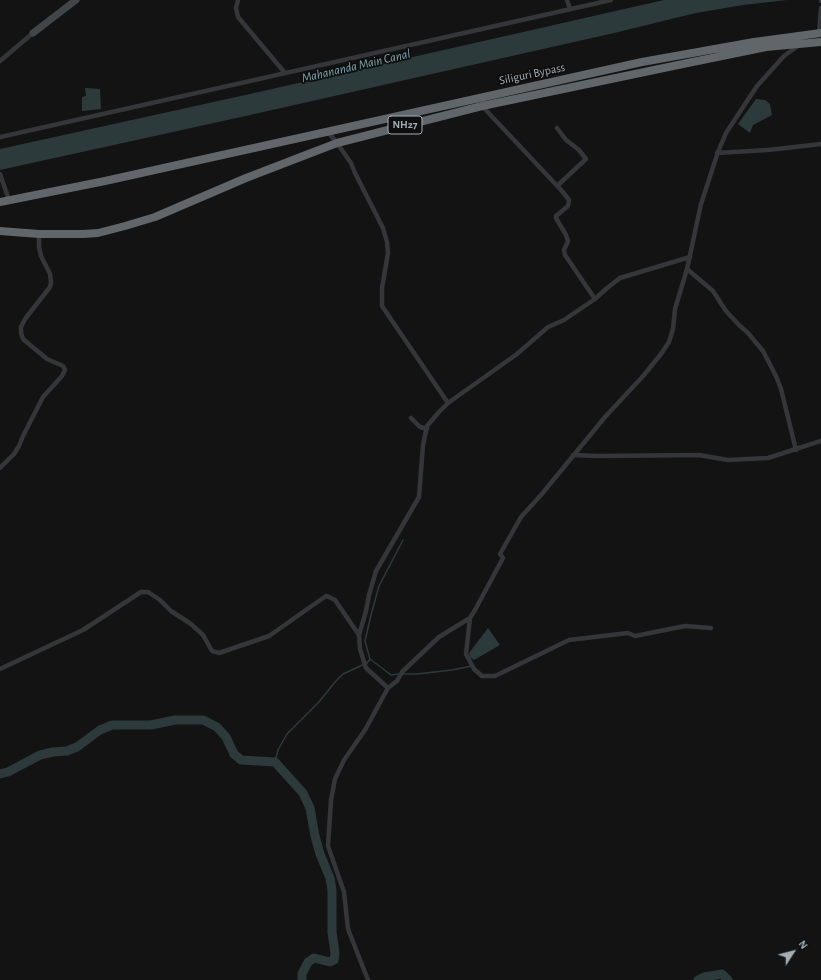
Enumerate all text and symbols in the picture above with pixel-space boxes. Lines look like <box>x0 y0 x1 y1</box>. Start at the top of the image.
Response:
water label: Mahananda Main Canal <box>300 46 412 86</box>
street label: Siliguri Bypass <box>498 60 566 88</box>
road number: NH27 <box>388 116 422 134</box>
north arrow <box>773 932 813 972</box>
text: N <box>796 938 810 951</box>

